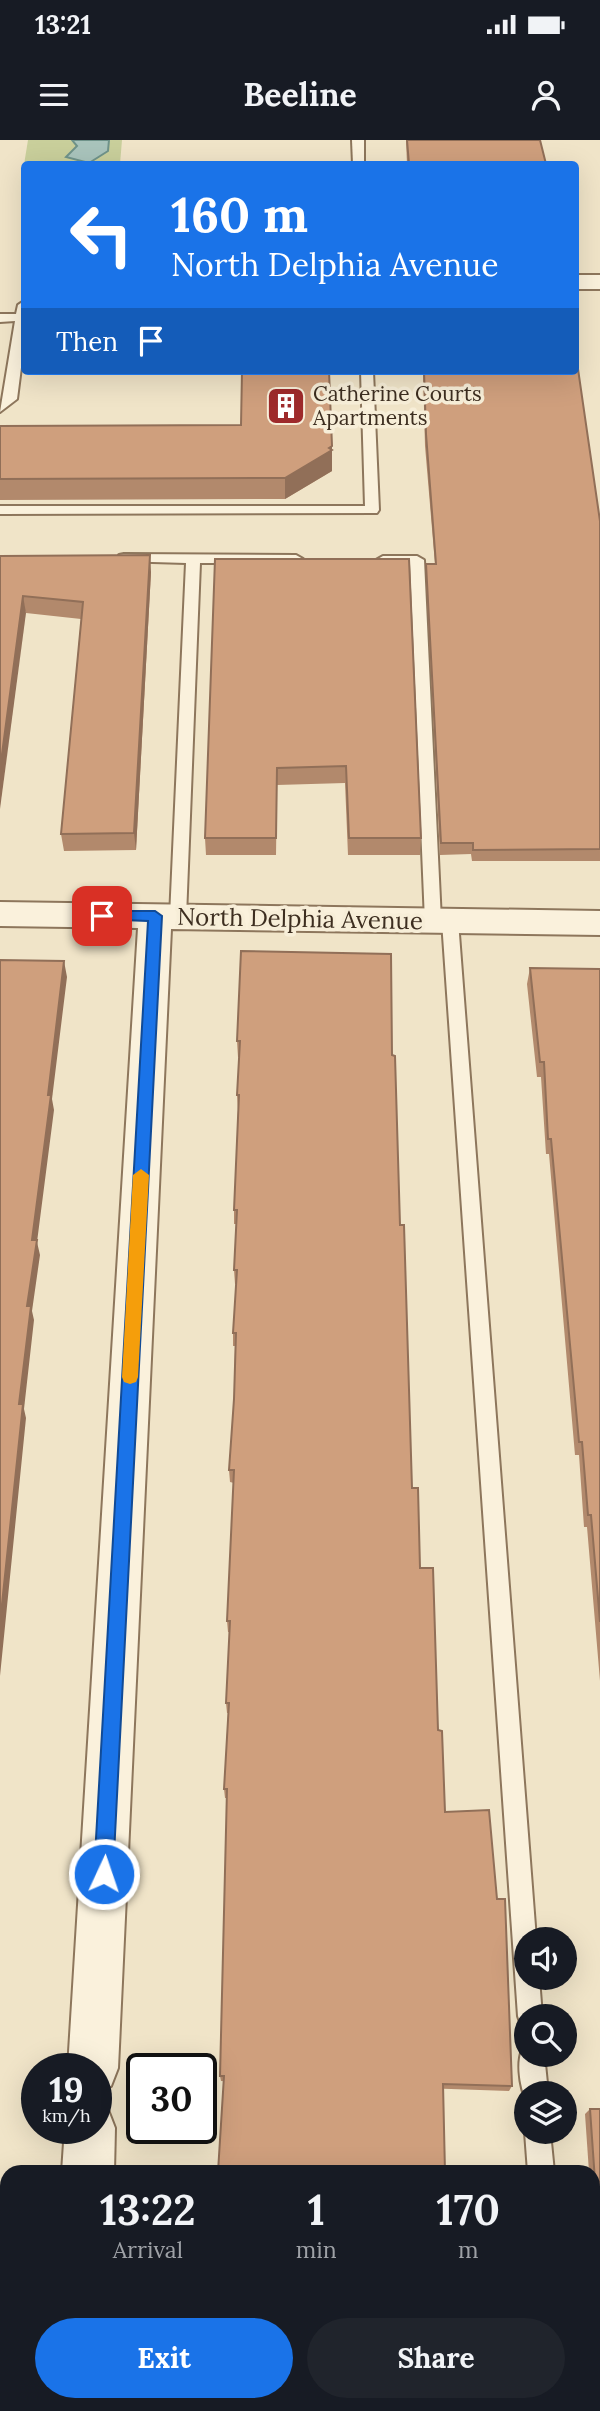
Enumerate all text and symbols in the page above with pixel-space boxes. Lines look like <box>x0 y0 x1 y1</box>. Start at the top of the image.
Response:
text: 13:21 <box>35 8 91 41</box>
text: Beeline <box>243 74 357 115</box>
icon: menu <box>35 76 73 114</box>
icon: person <box>527 76 565 114</box>
text: 160 m <box>171 183 308 245</box>
icon: left <box>56 189 147 280</box>
text: North Delphia Avenue <box>171 244 499 285</box>
icon: arrive <box>132 322 170 360</box>
text: Then <box>56 325 118 358</box>
place label: Catherine Courts Apartments <box>312 380 482 431</box>
building icon: Catherine Courts Apartments <box>265 385 307 427</box>
pin <box>72 886 132 946</box>
icon: arrive <box>83 897 121 935</box>
street label: North Delphia Avenue <box>177 901 423 936</box>
position arrow <box>67 1837 141 1911</box>
map controls <box>514 1927 577 2144</box>
button: sound <box>514 1927 577 1990</box>
button: search <box>514 2004 577 2067</box>
speed limit sign: 30 <box>126 2053 217 2144</box>
text: 19 <box>49 2067 84 2112</box>
button: layers <box>514 2081 577 2144</box>
text: km/h <box>42 2104 91 2127</box>
text: 13:22 <box>100 2183 196 2237</box>
text: 1 <box>308 2183 325 2237</box>
text: 170 <box>437 2183 500 2237</box>
text: Arrival <box>113 2235 183 2264</box>
text: min <box>296 2235 337 2264</box>
text: m <box>458 2235 479 2264</box>
button: Exit <box>35 2318 293 2398</box>
button: Share <box>307 2318 565 2398</box>

